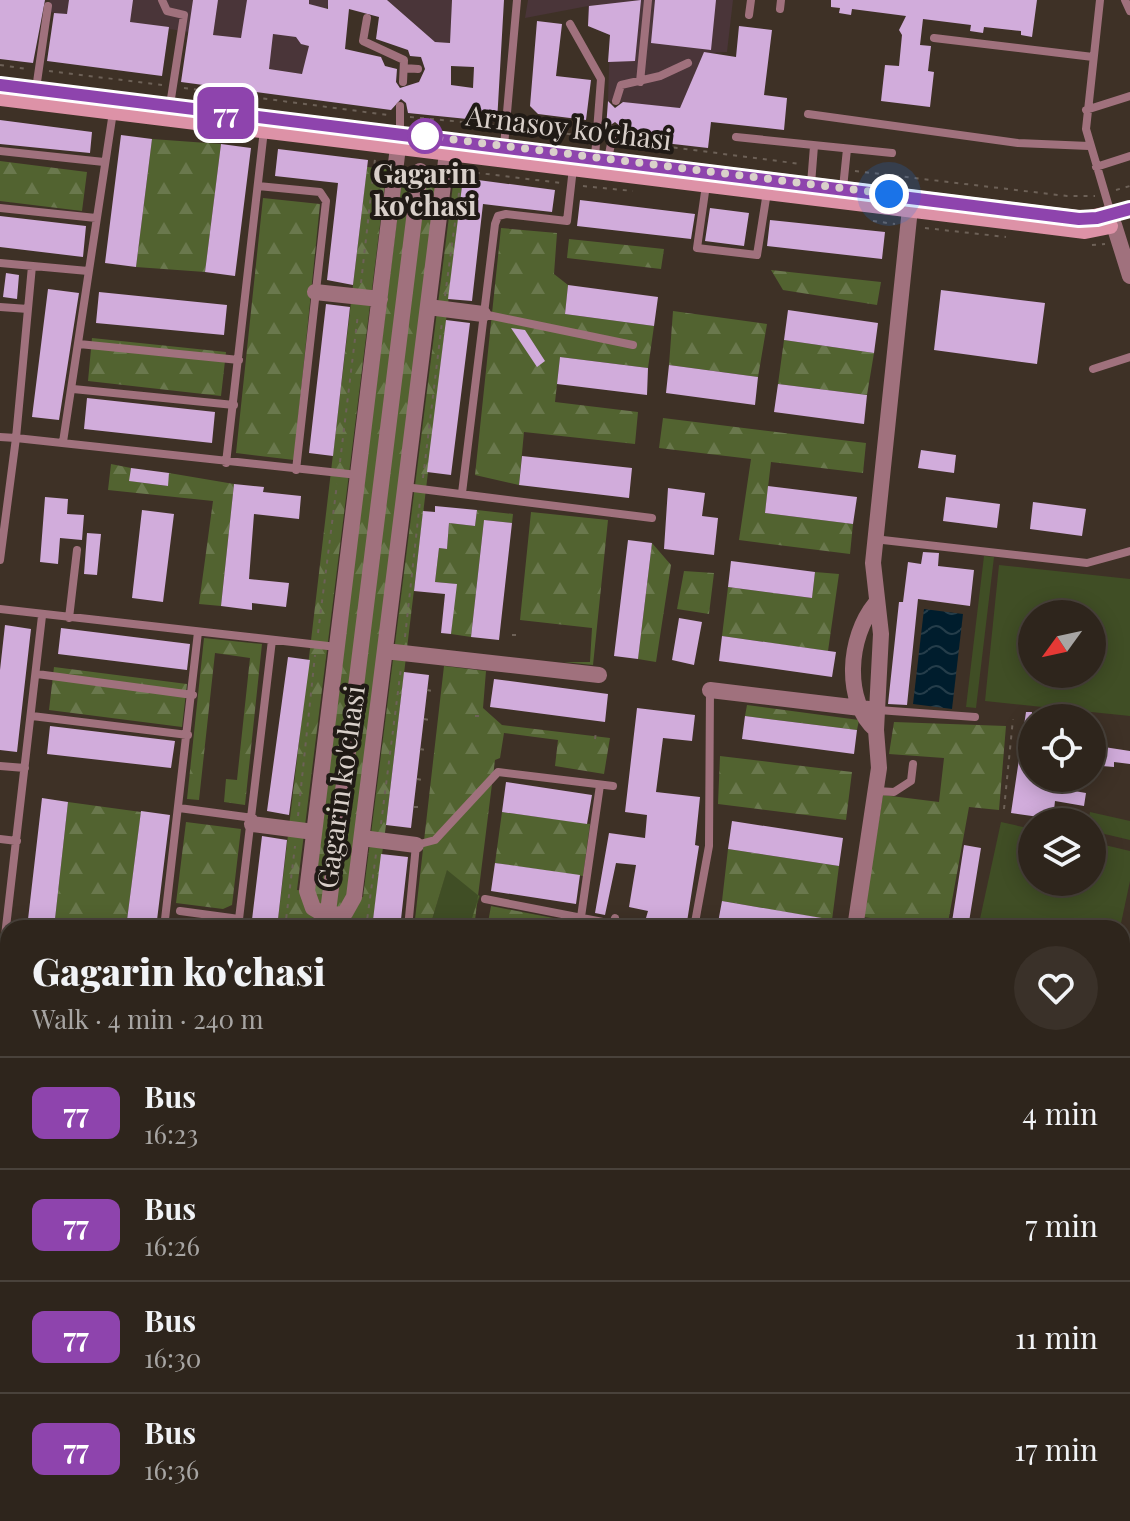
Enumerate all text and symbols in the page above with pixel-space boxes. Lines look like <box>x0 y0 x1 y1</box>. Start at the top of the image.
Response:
line badge: 77 <box>190 87 262 139</box>
text: 77 <box>213 94 239 131</box>
street label: Arnasoy ko'chasi <box>463 95 674 157</box>
marker: Gagarin ko'chasi <box>408 119 442 153</box>
place label: Gagarin ko'chasi <box>373 154 477 223</box>
your location <box>869 174 909 214</box>
north arrow <box>1018 600 1106 688</box>
map controls <box>1018 600 1106 896</box>
street label: Gagarin ko'chasi <box>307 683 372 891</box>
button: locate <box>1018 704 1106 792</box>
button: layers <box>1018 808 1106 896</box>
text: Gagarin ko'chasi <box>32 945 325 996</box>
button: heart <box>1014 946 1098 1030</box>
text: Walk · 4 min · 240 m <box>32 1001 264 1036</box>
text: Bus <box>144 1076 196 1116</box>
text: 4 min <box>1022 1093 1098 1133</box>
text: 77 <box>63 1094 89 1131</box>
text: 16:23 <box>144 1116 198 1151</box>
text: Bus <box>144 1188 196 1228</box>
text: 7 min <box>1025 1205 1098 1245</box>
text: 77 <box>63 1206 89 1243</box>
text: 16:26 <box>144 1228 200 1263</box>
text: Bus <box>144 1300 196 1340</box>
text: 11 min <box>1015 1317 1098 1357</box>
text: 77 <box>63 1318 89 1355</box>
text: 16:30 <box>144 1340 201 1375</box>
text: Bus <box>144 1412 196 1452</box>
text: 17 min <box>1014 1429 1098 1469</box>
text: 77 <box>63 1430 89 1467</box>
text: 16:36 <box>144 1452 199 1487</box>

